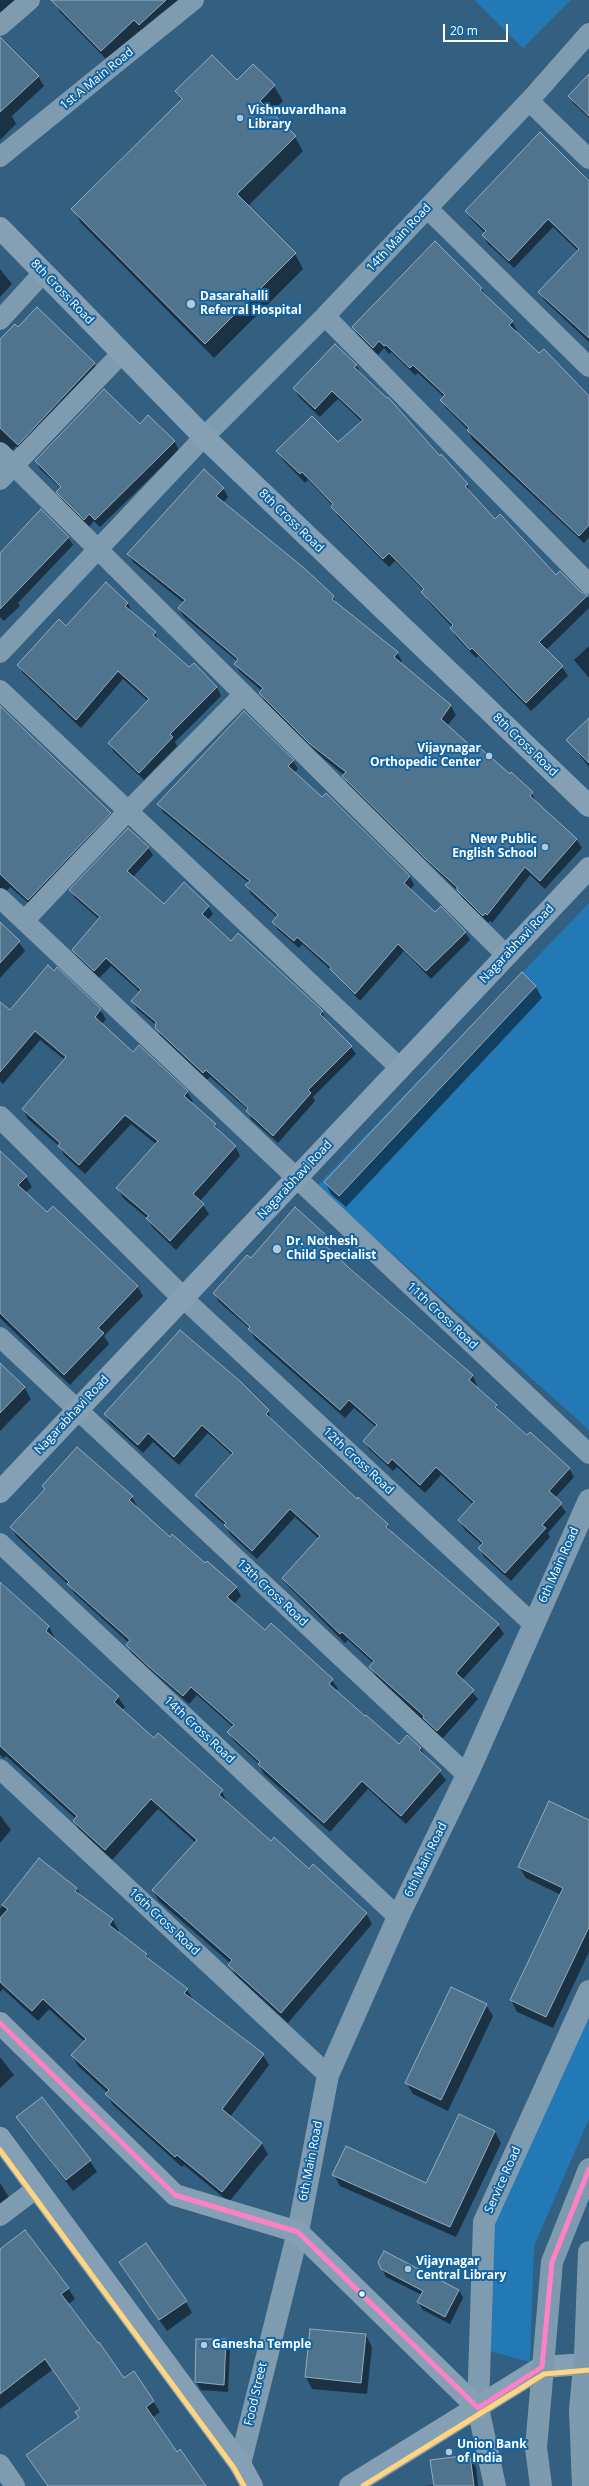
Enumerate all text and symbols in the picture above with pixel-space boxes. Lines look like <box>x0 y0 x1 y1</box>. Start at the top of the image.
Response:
scale bar <box>445 16 510 42</box>
text: 20 m <box>450 22 478 39</box>
street label: 1st A Main Road <box>57 45 137 113</box>
place label: Vishnuvardhana Library <box>248 104 346 132</box>
marker: Vishnuvardhana Library <box>235 113 245 123</box>
street label: 14th Main Road <box>364 201 434 275</box>
street label: 8th Cross Road <box>27 257 97 327</box>
place label: Dasarahalli Referral Hospital <box>200 290 302 318</box>
marker: Dasarahalli Referral Hospital <box>185 298 197 310</box>
street label: 8th Cross Road <box>256 486 326 556</box>
street label: 8th Cross Road <box>490 710 560 780</box>
place label: Vijaynagar Orthopedic Center <box>370 742 481 770</box>
marker: Vijaynagar Orthopedic Center <box>484 751 494 761</box>
place label: New Public English School <box>452 833 537 861</box>
marker: New Public English School <box>540 842 550 852</box>
street label: Nagarabhavi Road <box>477 902 557 986</box>
street label: Nagarabhavi Road <box>255 1138 335 1222</box>
place label: Dr. Nothesh Child Specialist <box>286 1235 376 1263</box>
marker: Dr. Nothesh Child Specialist <box>271 1243 283 1255</box>
street label: 11th Cross Road <box>404 1280 480 1352</box>
street label: Nagarabhavi Road <box>32 1373 112 1457</box>
street label: 12th Cross Road <box>320 1425 396 1497</box>
street label: 6th Main Road <box>536 1525 582 1605</box>
street label: 13th Cross Road <box>234 1557 310 1629</box>
street label: 14th Cross Road <box>161 1694 237 1766</box>
street label: 6th Main Road <box>402 1820 450 1900</box>
street label: 16th Cross Road <box>126 1886 202 1958</box>
street label: 6th Main Road <box>296 2120 326 2202</box>
street label: Service Road <box>482 2144 524 2216</box>
place label: Vijaynagar Central Library <box>416 2255 506 2283</box>
marker: Vijaynagar Central Library <box>403 2264 413 2274</box>
unlabelled marker <box>357 2289 367 2299</box>
place label: Ganesha Temple <box>212 2338 311 2352</box>
marker: Ganesha Temple <box>199 2340 209 2350</box>
street label: Food Street <box>242 2361 270 2427</box>
place label: Union Bank of India <box>457 2438 527 2466</box>
marker: Union Bank of India <box>444 2447 454 2457</box>

